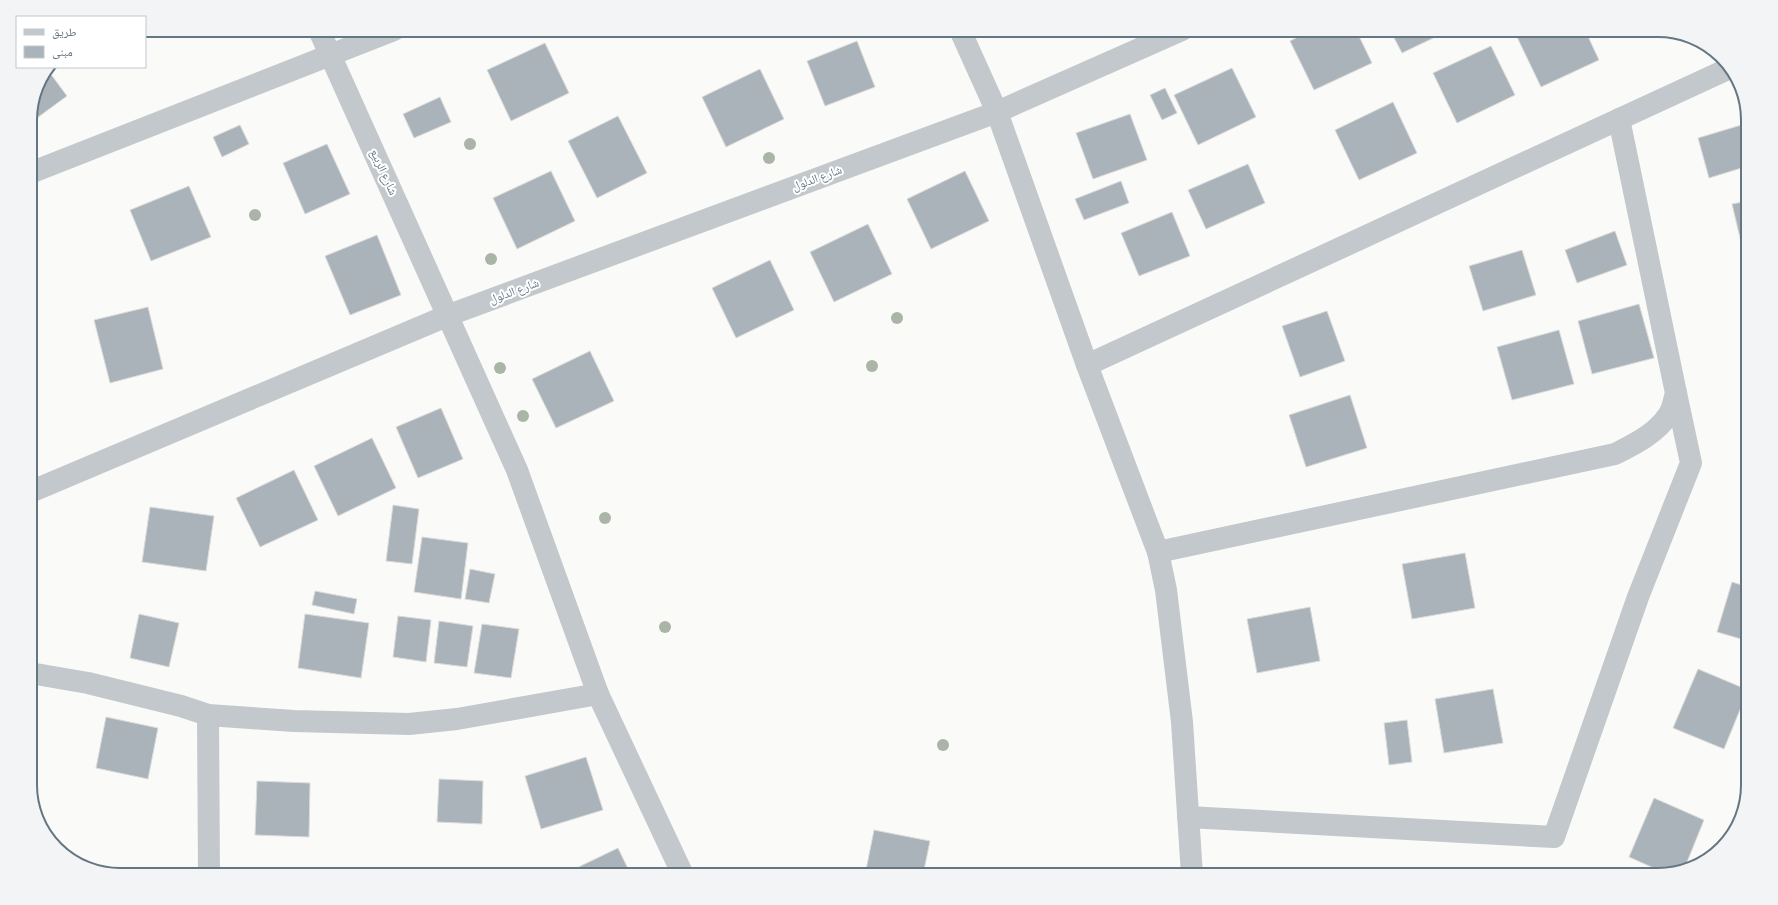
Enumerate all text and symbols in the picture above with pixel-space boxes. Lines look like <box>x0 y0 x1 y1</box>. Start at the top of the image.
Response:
legend <box>16 16 146 68</box>
text: طريق <box>52 25 77 39</box>
text: مبنى <box>52 45 73 59</box>
street label: شارع الربيع <box>367 147 400 198</box>
street label: شارع الدلول <box>790 163 844 194</box>
street label: شارع الدلول <box>487 276 541 307</box>

